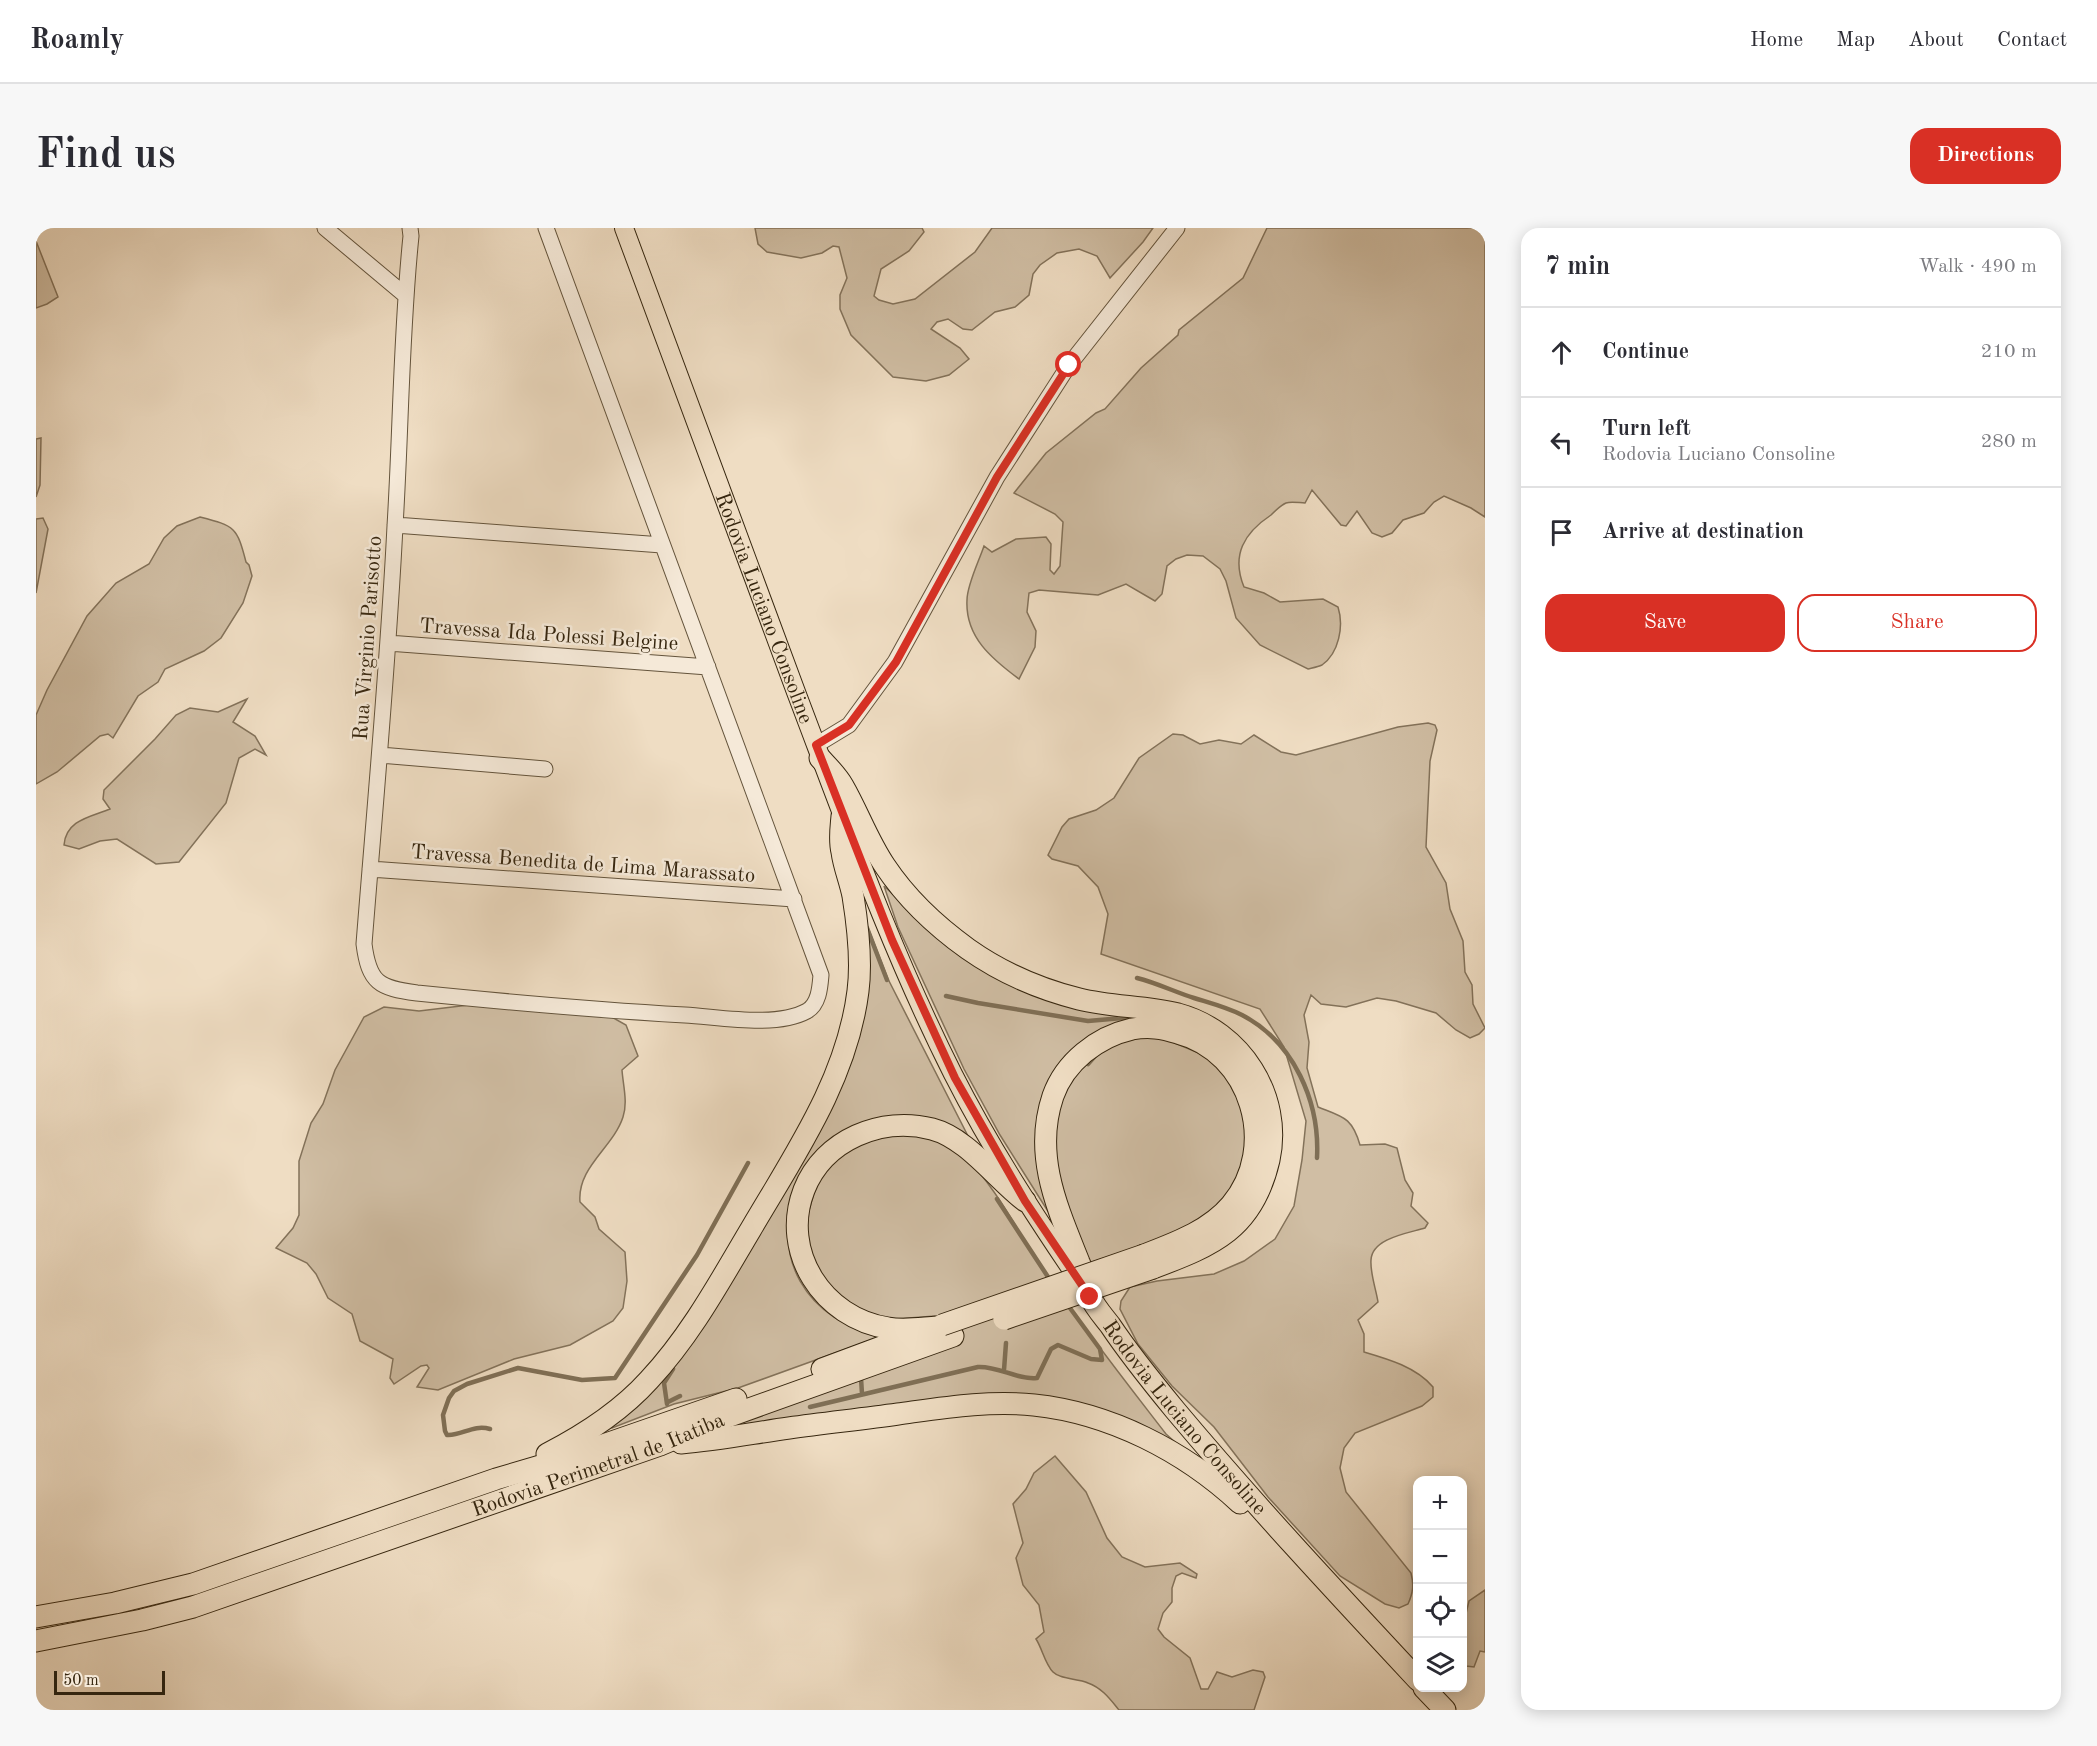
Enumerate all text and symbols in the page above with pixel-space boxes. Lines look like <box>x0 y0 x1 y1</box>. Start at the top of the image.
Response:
text: Roamly <box>30 27 124 55</box>
text: Home <box>1750 30 1803 51</box>
text: Map <box>1836 30 1875 51</box>
text: About <box>1908 30 1964 51</box>
text: Contact <box>1997 30 2067 51</box>
button: Directions <box>1910 128 2061 184</box>
text: Find us <box>36 135 175 177</box>
text: 7 min <box>1545 254 1610 280</box>
text: Walk · 490 m <box>1918 257 2037 277</box>
icon: ahead <box>1545 336 1578 369</box>
text: Continue <box>1602 341 1689 363</box>
text: 210 m <box>1981 342 2037 362</box>
route start <box>1055 351 1081 377</box>
text: Turn left <box>1602 418 1691 440</box>
icon: left <box>1545 426 1578 459</box>
text: 280 m <box>1981 432 2037 452</box>
text: Rodovia Luciano Consoline <box>1602 445 1835 465</box>
street label: Rodovia Luciano Consoline <box>710 490 816 727</box>
icon: arrive <box>1545 516 1578 549</box>
text: Arrive at destination <box>1602 521 1804 543</box>
street label: Rua Virginio Parisotto <box>351 535 386 741</box>
button: Save <box>1545 594 1785 652</box>
button: Share <box>1797 594 2037 652</box>
street label: Travessa Ida Polessi Belgine <box>419 616 679 655</box>
street label: Travessa Benedita de Lima Marassato <box>410 842 756 887</box>
route end <box>1076 1283 1102 1309</box>
street label: Rodovia Luciano Consoline <box>1098 1317 1270 1519</box>
street label: Rodovia Perimetral de Itatiba <box>469 1410 728 1521</box>
map controls <box>1413 1476 1467 1692</box>
button: + <box>1413 1476 1467 1530</box>
button: − <box>1413 1530 1467 1584</box>
button: locate <box>1413 1584 1467 1638</box>
button: layers <box>1413 1638 1467 1692</box>
scale bar <box>54 1668 165 1696</box>
text: 50 m <box>63 1673 99 1689</box>

